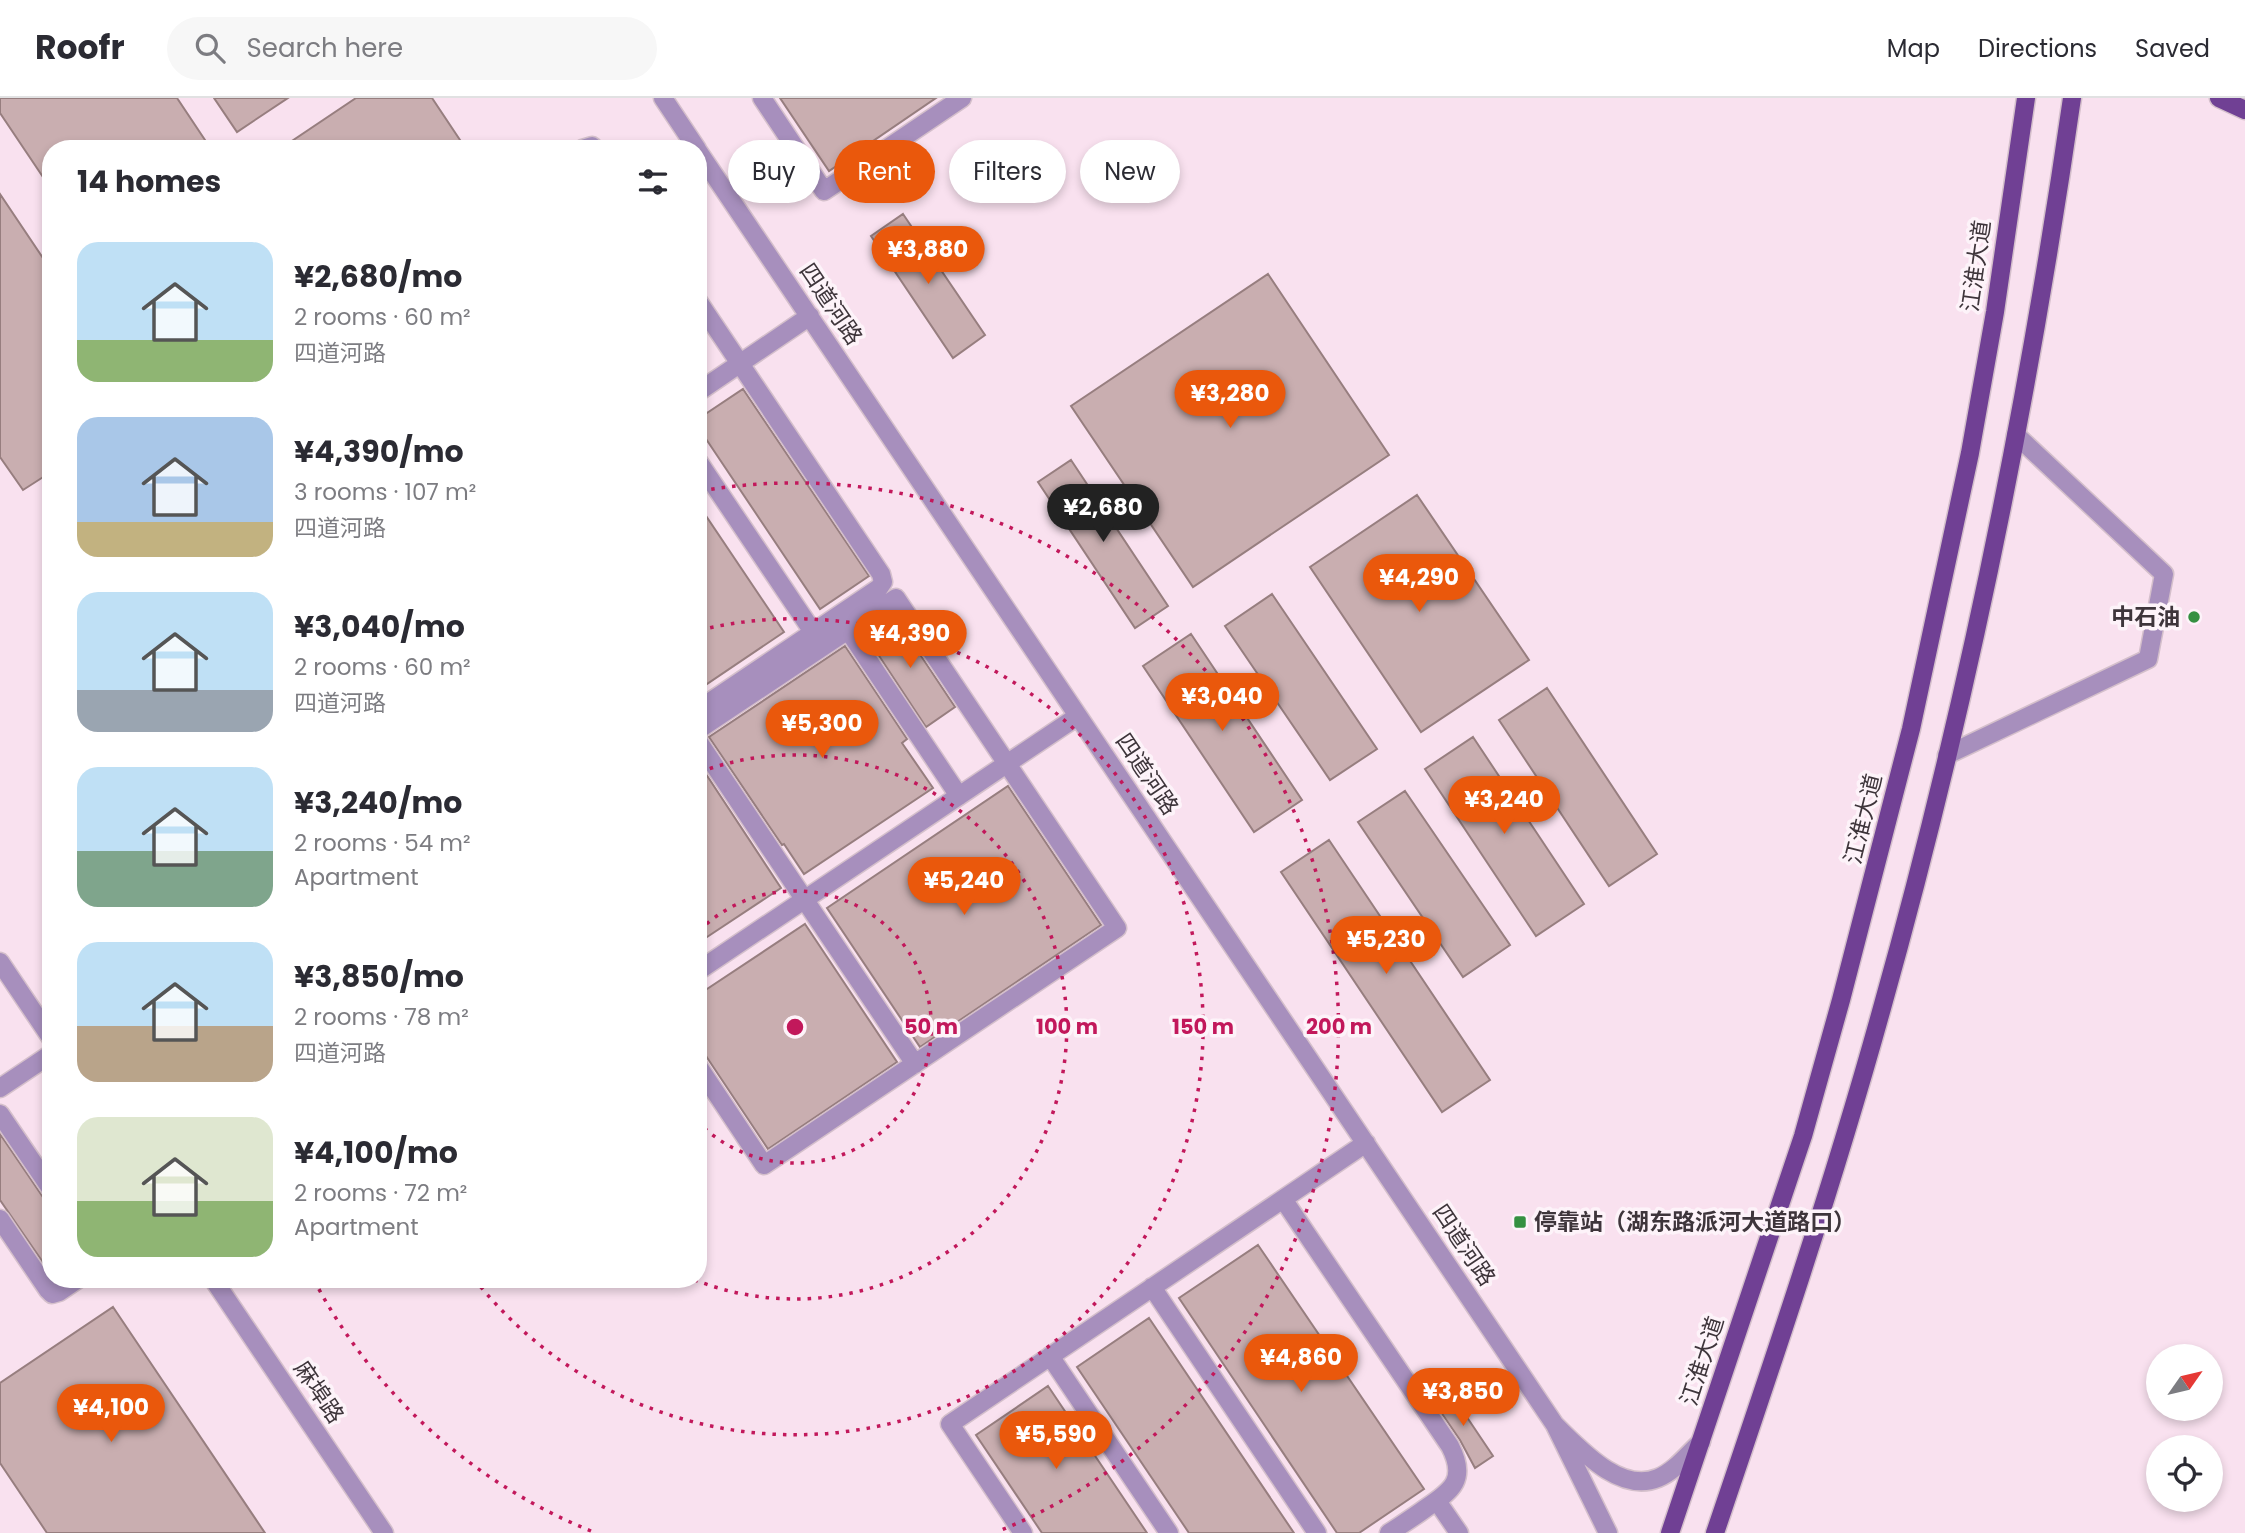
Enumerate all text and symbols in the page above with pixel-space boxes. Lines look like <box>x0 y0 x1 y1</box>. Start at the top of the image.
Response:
search box <box>167 17 657 80</box>
text: Roofr <box>35 24 125 71</box>
icon: search <box>191 29 229 67</box>
text: Search here <box>247 30 403 66</box>
text: Map <box>1887 32 1940 65</box>
text: Directions <box>1978 32 2097 65</box>
text: Saved <box>2135 32 2210 65</box>
chip: Buy <box>728 140 820 203</box>
chip: Rent <box>834 140 935 203</box>
chip: Filters <box>949 140 1066 203</box>
chip: New <box>1080 140 1180 203</box>
text: 14 homes <box>77 160 221 203</box>
icon: filters <box>634 163 672 201</box>
street label: 江淮大道 <box>1954 218 1998 314</box>
pin: ¥3,880 <box>871 226 985 286</box>
text: ¥3,880 <box>888 233 968 265</box>
text: ¥2,680/mo <box>294 255 462 298</box>
street label: 四道河路 <box>792 257 870 351</box>
icon: home <box>133 270 217 354</box>
text: 2 rooms · 60 m² <box>294 301 471 333</box>
text: 四道河路 <box>294 337 386 369</box>
pin: ¥3,280 <box>1173 370 1287 430</box>
text: ¥3,280 <box>1191 377 1269 409</box>
text: ¥4,390/mo <box>294 430 464 473</box>
icon: home <box>133 445 217 529</box>
text: 3 rooms · 107 m² <box>294 476 476 508</box>
pin: ¥2,680 <box>1046 484 1160 544</box>
text: ¥2,680 <box>1063 491 1143 523</box>
text: 四道河路 <box>294 512 386 544</box>
pin: ¥4,290 <box>1362 554 1476 614</box>
text: ¥4,290 <box>1379 561 1459 593</box>
place label: 中石油 <box>2111 601 2180 633</box>
text: ¥3,040/mo <box>294 605 465 648</box>
marker: 中石油 <box>2186 609 2202 625</box>
pin: ¥4,390 <box>853 610 967 670</box>
text: ¥4,390 <box>870 617 950 649</box>
icon: home <box>133 620 217 704</box>
text: 2 rooms · 60 m² <box>294 651 471 683</box>
pin: ¥3,040 <box>1165 674 1279 733</box>
text: ¥3,040 <box>1181 680 1263 712</box>
text: 四道河路 <box>294 687 386 719</box>
pin: ¥5,300 <box>765 700 879 760</box>
text: ¥5,300 <box>782 707 862 739</box>
street label: 四道河路 <box>1108 727 1186 821</box>
street label: 江淮大道 <box>1836 770 1890 868</box>
pin: ¥3,240 <box>1447 776 1561 836</box>
text: ¥3,240/mo <box>294 781 462 824</box>
text: ¥3,240 <box>1464 783 1544 815</box>
icon: home <box>133 795 217 879</box>
text: 2 rooms · 54 m² <box>294 827 471 859</box>
pin: ¥5,240 <box>907 858 1021 917</box>
text: Apartment <box>294 861 419 893</box>
text: ¥5,240 <box>924 864 1004 896</box>
pin: ¥5,230 <box>1329 916 1443 976</box>
text: ¥5,230 <box>1346 923 1426 955</box>
text: ¥3,850/mo <box>294 955 464 998</box>
icon: home <box>133 970 217 1054</box>
text: 2 rooms · 78 m² <box>294 1001 469 1033</box>
text: 50 m <box>904 1012 958 1041</box>
text: 100 m <box>1036 1012 1098 1041</box>
text: 150 m <box>1172 1012 1234 1041</box>
text: 200 m <box>1306 1012 1372 1041</box>
centre of rings <box>783 1015 807 1039</box>
text: 四道河路 <box>294 1037 386 1069</box>
text: ¥4,100/mo <box>294 1131 458 1174</box>
icon: home <box>133 1145 217 1229</box>
text: 2 rooms · 72 m² <box>294 1177 467 1209</box>
street label: 四道河路 <box>1425 1198 1503 1292</box>
place label: 停靠站（湖东路派河大道路口） <box>1534 1206 1856 1238</box>
text: Apartment <box>294 1211 419 1243</box>
marker: 停靠站（湖东路派河大道路口） <box>1512 1214 1528 1230</box>
street label: 江淮大道 <box>1673 1312 1731 1410</box>
pin: ¥4,860 <box>1244 1334 1358 1394</box>
text: ¥4,860 <box>1260 1341 1342 1373</box>
north arrow <box>2146 1344 2222 1421</box>
map controls <box>2146 1344 2223 1512</box>
street label: 麻埠路 <box>286 1354 352 1430</box>
pin: ¥3,850 <box>1406 1368 1520 1428</box>
text: ¥3,850 <box>1423 1375 1503 1407</box>
pin: ¥4,100 <box>54 1384 168 1444</box>
text: ¥4,100 <box>73 1391 149 1423</box>
pin: ¥5,590 <box>999 1412 1113 1471</box>
text: ¥5,590 <box>1015 1418 1097 1450</box>
button: locate <box>2146 1435 2223 1512</box>

